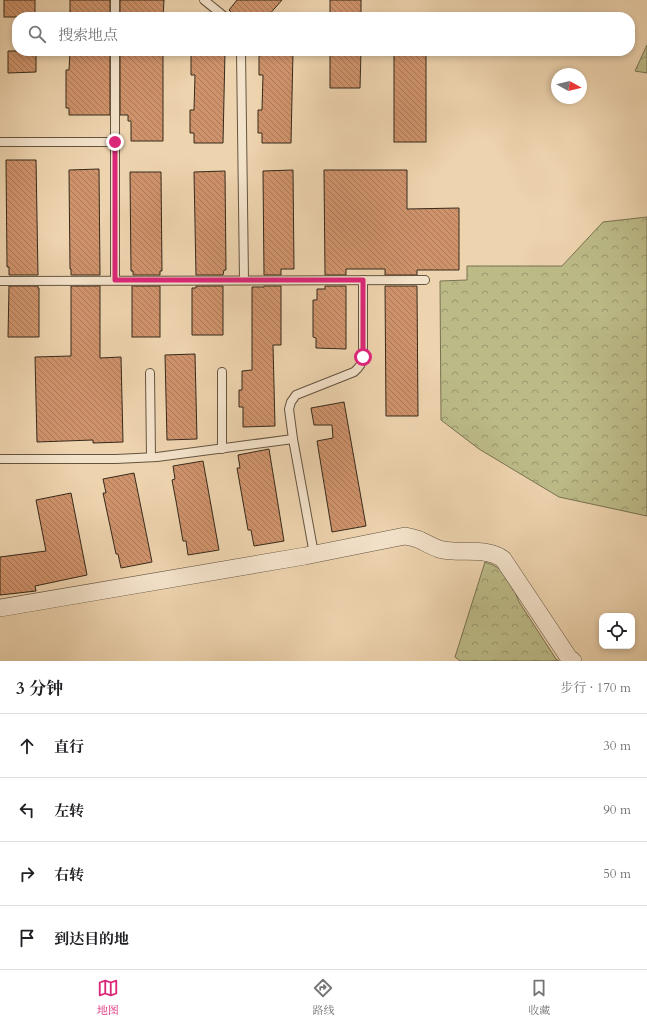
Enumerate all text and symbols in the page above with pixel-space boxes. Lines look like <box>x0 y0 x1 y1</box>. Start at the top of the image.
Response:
search box <box>12 12 635 56</box>
icon: search <box>26 23 48 45</box>
text: 搜索地点 <box>58 25 118 45</box>
north arrow <box>551 68 587 104</box>
route end <box>106 133 124 151</box>
route start <box>354 348 372 366</box>
map controls <box>599 613 635 649</box>
button: locate <box>599 613 635 649</box>
text: 3 分钟 <box>16 677 63 700</box>
text: 步行 · 170 m <box>560 679 631 697</box>
icon: ahead <box>16 735 38 757</box>
text: 直行 <box>54 737 84 757</box>
text: 30 m <box>603 737 631 755</box>
icon: left <box>16 799 38 821</box>
text: 左转 <box>54 801 84 821</box>
text: 90 m <box>603 801 631 819</box>
icon: right <box>16 863 38 885</box>
text: 右转 <box>54 865 84 885</box>
text: 50 m <box>603 865 631 883</box>
icon: arrive <box>16 927 38 949</box>
text: 到达目的地 <box>54 929 129 949</box>
tab: 地图 <box>97 977 119 1018</box>
tab: 路线 <box>312 977 334 1018</box>
tab: 收藏 <box>528 977 550 1018</box>

